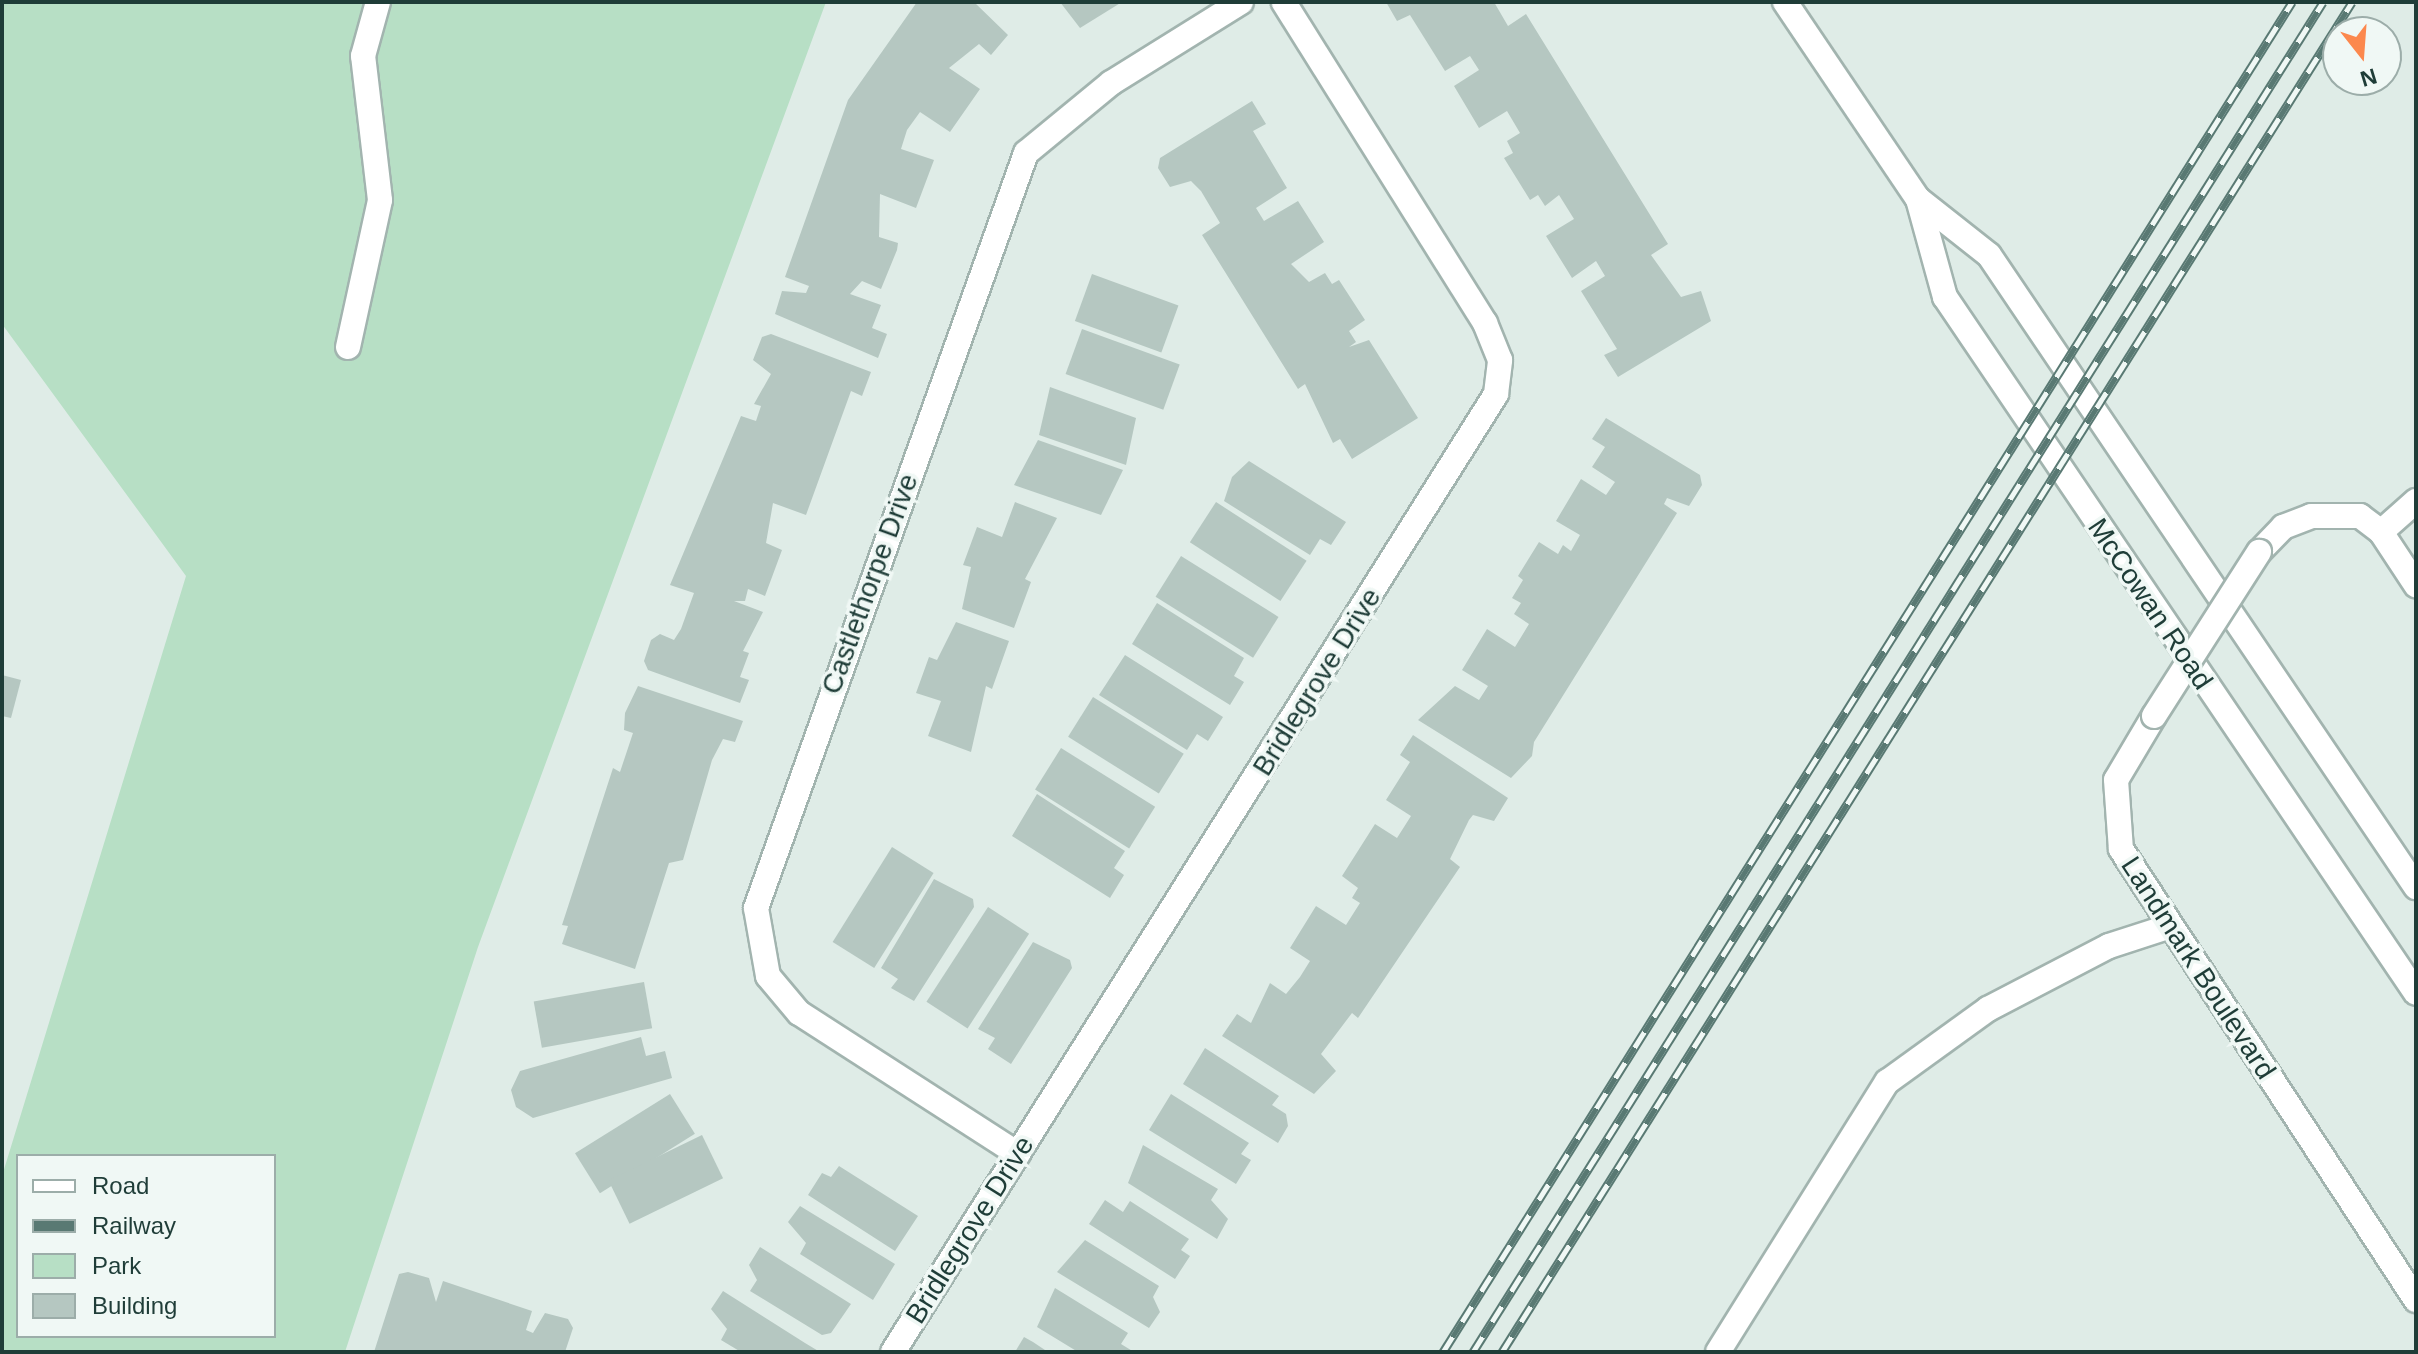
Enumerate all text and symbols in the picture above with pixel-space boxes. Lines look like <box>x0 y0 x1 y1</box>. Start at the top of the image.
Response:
north arrow <box>2322 16 2402 96</box>
text: N <box>2357 63 2380 92</box>
street label: Castlethorpe Drive <box>815 469 925 699</box>
street label: McCowan Road <box>2080 512 2220 696</box>
street label: Bridlegrove Drive <box>1246 582 1388 782</box>
street label: Landmark Boulevard <box>2114 851 2282 1085</box>
street label: Bridlegrove Drive <box>899 1130 1041 1330</box>
legend <box>16 1154 276 1338</box>
text: Road <box>92 1172 149 1199</box>
text: Railway <box>92 1212 176 1239</box>
text: Park <box>92 1252 141 1279</box>
text: Building <box>92 1292 177 1319</box>

